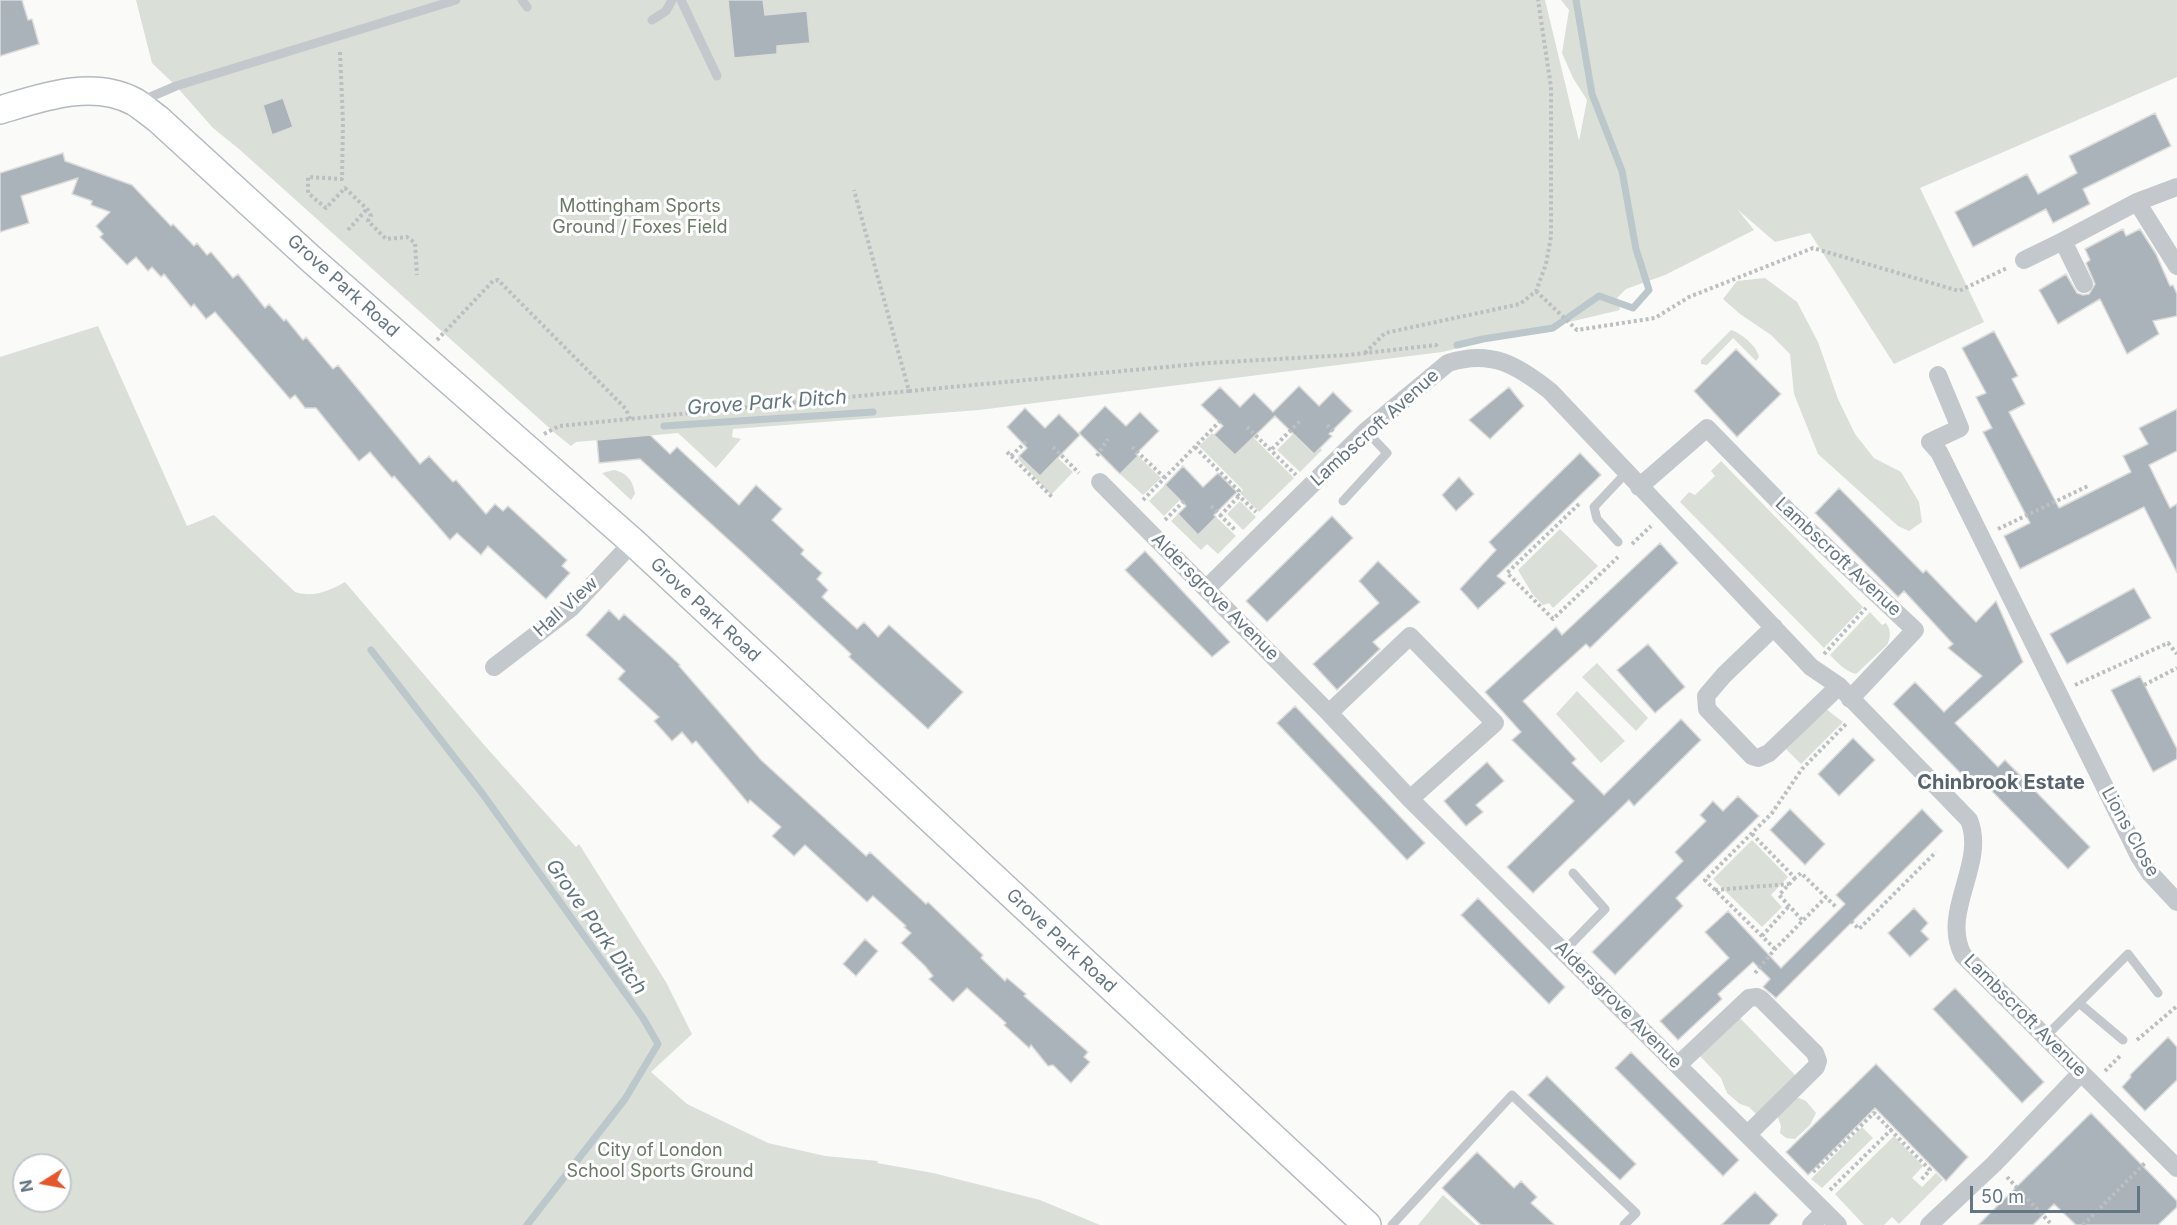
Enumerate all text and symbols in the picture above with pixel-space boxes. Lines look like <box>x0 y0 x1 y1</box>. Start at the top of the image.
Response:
park label: Mottingham Sports Ground / Foxes Field <box>552 196 728 238</box>
street label: Grove Park Road <box>283 230 403 342</box>
street label: Lambscroft Avenue <box>1307 365 1443 491</box>
water label: Grove Park Ditch <box>686 385 848 421</box>
street label: Lambscroft Avenue <box>1771 493 1905 621</box>
street label: Aldersgrove Avenue <box>1147 529 1283 665</box>
street label: Grove Park Road <box>645 553 765 667</box>
street label: Hall View <box>529 573 603 641</box>
district label: Chinbrook Estate <box>1917 771 2085 795</box>
street label: Lions Close <box>2097 784 2163 880</box>
water label: Grove Park Ditch <box>540 855 652 999</box>
street label: Grove Park Road <box>1001 884 1121 998</box>
street label: Aldersgrove Avenue <box>1550 937 1686 1073</box>
street label: Lambscroft Avenue <box>1959 950 2091 1082</box>
park label: City of London School Sports Ground <box>566 1140 754 1182</box>
north arrow <box>12 1153 72 1213</box>
scale bar <box>1973 1174 2142 1212</box>
text: N <box>15 1178 37 1194</box>
text: 50 m <box>1981 1186 2024 1207</box>

